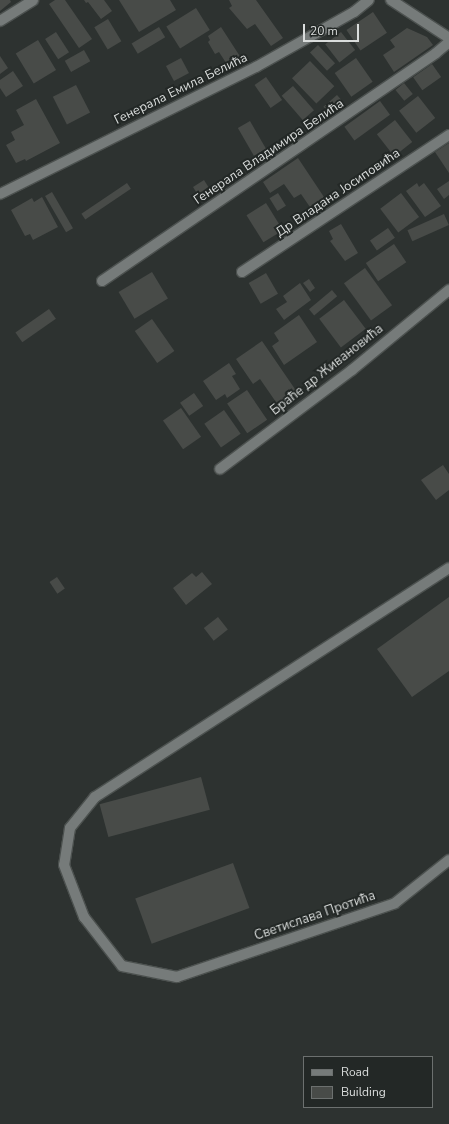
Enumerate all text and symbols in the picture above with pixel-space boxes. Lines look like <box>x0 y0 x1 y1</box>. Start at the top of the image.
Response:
scale bar <box>305 16 361 42</box>
text: 20 m <box>310 23 338 39</box>
street label: Генерала Емила Белића <box>112 50 250 128</box>
street label: Генерала Владимира Белића <box>191 96 347 208</box>
street label: Др Владана Јосиповића <box>273 146 403 240</box>
street label: Браће др Живановића <box>268 321 386 419</box>
street label: Светислава Протића <box>252 888 378 944</box>
legend <box>303 1056 433 1108</box>
text: Road <box>341 1064 369 1080</box>
text: Building <box>341 1084 386 1100</box>

